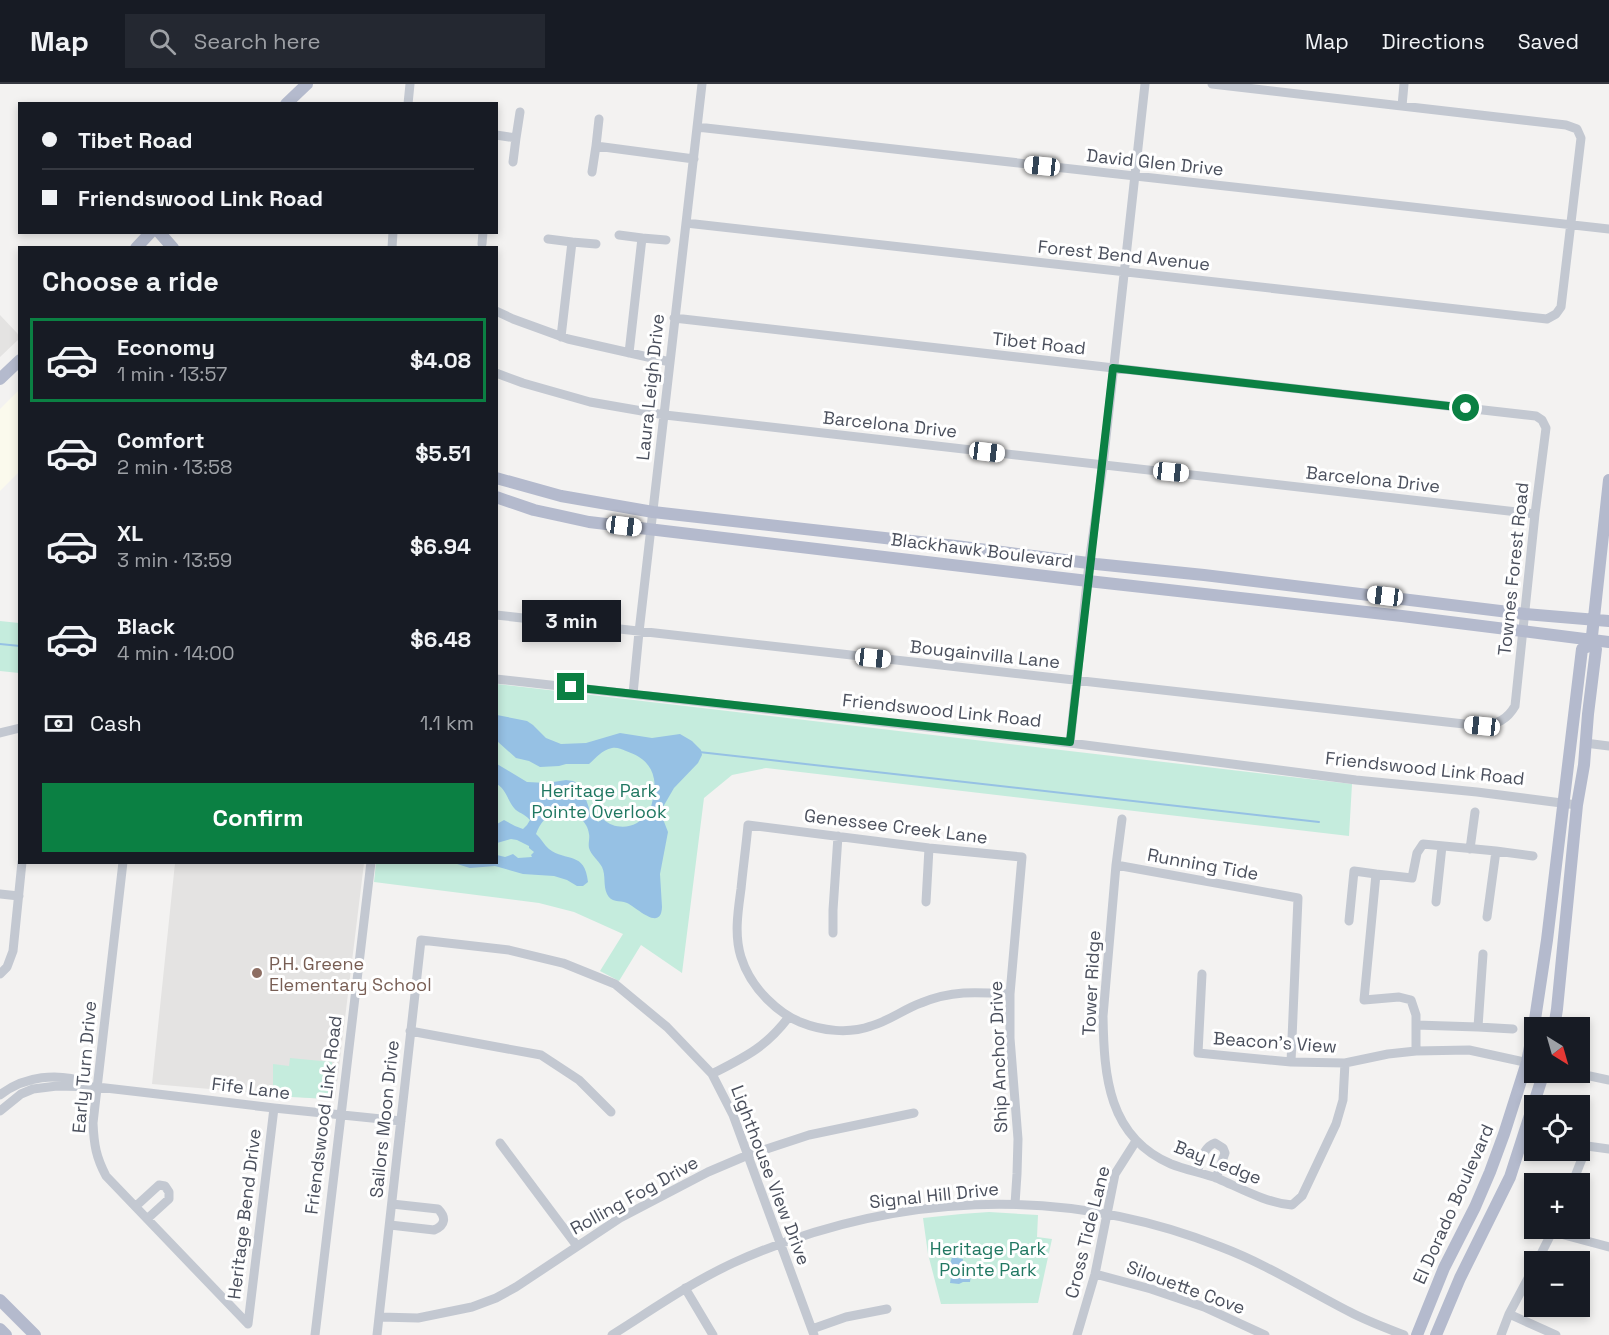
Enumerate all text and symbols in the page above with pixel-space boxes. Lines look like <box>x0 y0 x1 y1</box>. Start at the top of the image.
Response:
search box <box>125 14 545 68</box>
text: Map <box>30 23 89 59</box>
icon: search <box>146 25 179 58</box>
text: Search here <box>194 27 321 55</box>
text: Map <box>1305 28 1349 55</box>
text: Directions <box>1382 28 1485 55</box>
text: Saved <box>1518 28 1579 55</box>
text: Tibet Road <box>78 126 192 154</box>
street label: David Glen Drive <box>1085 143 1225 181</box>
car <box>1023 155 1061 177</box>
text: Friendswood Link Road <box>78 184 323 212</box>
street label: Forest Bend Avenue <box>1037 235 1211 275</box>
text: Choose a ride <box>42 264 219 299</box>
street label: Laura Leigh Drive <box>631 312 669 462</box>
street label: Tibet Road <box>991 327 1087 359</box>
icon: car <box>45 333 99 387</box>
text: Economy <box>117 333 215 361</box>
text: $4.08 <box>410 346 471 374</box>
text: 1 min · 13:57 <box>117 361 227 387</box>
route start <box>1452 394 1479 421</box>
street label: Barcelona Drive <box>822 406 958 442</box>
icon: car <box>45 426 99 480</box>
text: Comfort <box>117 426 205 454</box>
text: $5.51 <box>415 439 471 467</box>
car <box>968 441 1006 463</box>
text: 2 min · 13:58 <box>117 454 233 480</box>
car <box>1152 461 1190 483</box>
street label: Barcelona Drive <box>1305 461 1441 497</box>
street label: Townes Forest Road <box>1492 481 1534 657</box>
car <box>605 515 643 537</box>
icon: car <box>45 519 99 573</box>
text: XL <box>117 519 143 547</box>
street label: Blackhawk Boulevard <box>890 527 1074 573</box>
text: $6.94 <box>410 532 471 560</box>
text: 3 min · 13:59 <box>117 547 232 573</box>
car <box>1366 585 1404 607</box>
callout: 3 min <box>522 600 620 642</box>
text: 3 min <box>546 608 597 634</box>
icon: car <box>45 612 99 666</box>
text: Black <box>117 612 175 640</box>
text: $6.48 <box>410 625 471 653</box>
street label: Bougainvilla Lane <box>909 635 1061 673</box>
text: 4 min · 14:00 <box>117 640 235 666</box>
car <box>854 647 892 669</box>
route end <box>557 673 584 700</box>
street label: Friendswood Link Road <box>841 688 1043 732</box>
icon: cash <box>42 707 75 740</box>
text: Cash <box>90 709 142 737</box>
text: 1.1 km <box>420 710 474 736</box>
car <box>1463 715 1501 737</box>
street label: Friendswood Link Road <box>1324 746 1526 790</box>
park label: Heritage Park Pointe Overlook <box>531 779 667 823</box>
button: Confirm <box>42 783 474 852</box>
street label: Genessee Creek Lane <box>803 803 989 849</box>
street label: Running Tide <box>1146 843 1260 885</box>
street label: Tower Ridge <box>1077 930 1105 1036</box>
place label: P.H. Greene Elementary School <box>269 952 432 996</box>
marker: P.H. Greene Elementary School <box>250 966 264 980</box>
street label: Ship Anchor Drive <box>984 980 1012 1134</box>
street label: Early Turn Drive <box>67 1000 101 1134</box>
street label: Friendswood Link Road <box>299 1014 347 1216</box>
north arrow <box>1524 1017 1590 1083</box>
map controls <box>1524 1017 1590 1317</box>
street label: Beacon's View <box>1212 1026 1338 1058</box>
street label: Sailors Moon Drive <box>364 1039 404 1199</box>
street label: Fife Lane <box>210 1072 292 1104</box>
street label: Lighthouse View Drive <box>726 1082 816 1268</box>
button: locate <box>1524 1095 1590 1161</box>
street label: El Dorado Boulevard <box>1407 1120 1499 1288</box>
street label: Heritage Bend Drive <box>222 1127 266 1301</box>
street label: Bay Ledge <box>1171 1135 1265 1189</box>
street label: Rolling Fog Drive <box>566 1150 702 1240</box>
street label: Cross Tide Lane <box>1059 1163 1115 1301</box>
button: + <box>1524 1173 1590 1239</box>
street label: Signal Hill Drive <box>868 1177 1000 1213</box>
park label: Heritage Park Pointe Park <box>930 1237 1046 1281</box>
button: − <box>1524 1251 1590 1317</box>
street label: Silouette Cove <box>1124 1255 1248 1319</box>

